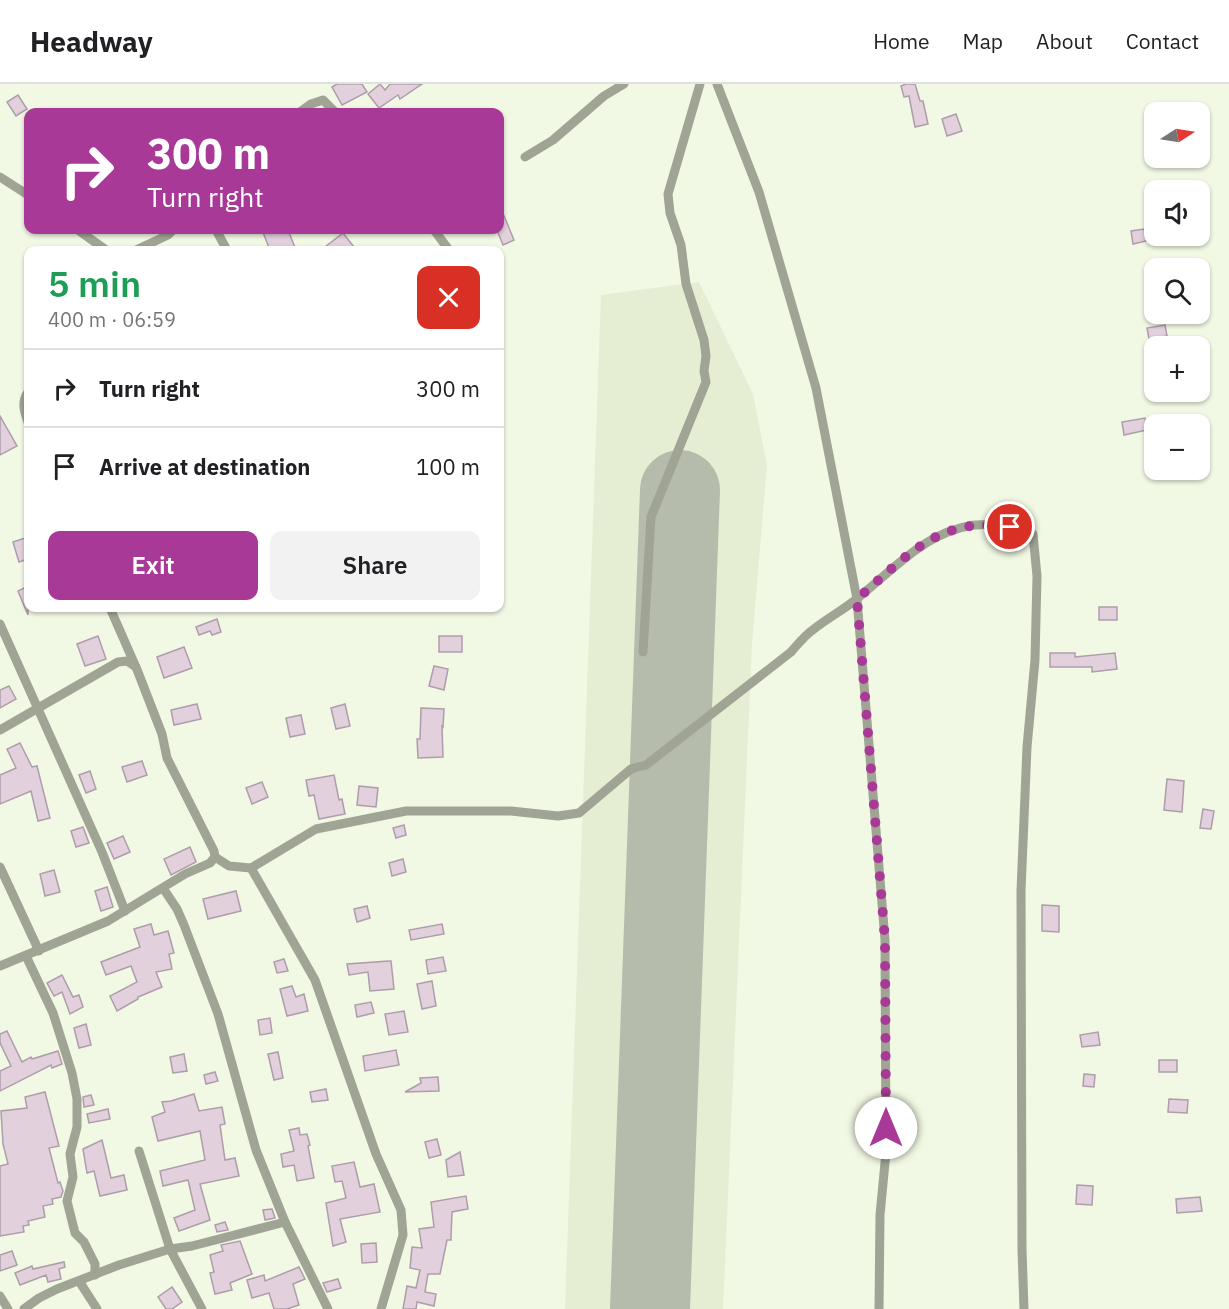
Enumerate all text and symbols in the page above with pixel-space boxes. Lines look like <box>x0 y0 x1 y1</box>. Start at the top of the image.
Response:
text: Headway <box>30 23 153 60</box>
text: Home <box>873 27 930 55</box>
text: Map <box>963 27 1003 55</box>
text: About <box>1036 27 1093 55</box>
text: Contact <box>1126 27 1199 55</box>
north arrow <box>1144 102 1210 168</box>
map controls <box>1144 102 1210 480</box>
text: 300 m <box>147 126 270 181</box>
icon: right <box>48 132 126 210</box>
text: Turn right <box>147 179 264 214</box>
button: sound <box>1144 180 1210 246</box>
button: search <box>1144 258 1210 324</box>
text: 5 min <box>48 260 141 307</box>
button: close <box>417 266 480 329</box>
text: 400 m · 06:59 <box>48 306 176 333</box>
button: + <box>1144 336 1210 402</box>
icon: right <box>48 372 81 405</box>
text: Turn right <box>99 374 200 403</box>
text: 300 m <box>416 374 480 403</box>
button: − <box>1144 414 1210 480</box>
icon: arrive <box>48 450 81 483</box>
text: Arrive at destination <box>99 452 310 481</box>
text: 100 m <box>416 452 480 481</box>
pin <box>984 501 1035 552</box>
icon: arrive <box>993 510 1026 543</box>
button: Exit <box>48 531 258 600</box>
button: Share <box>270 531 480 600</box>
position arrow <box>854 1096 918 1160</box>

